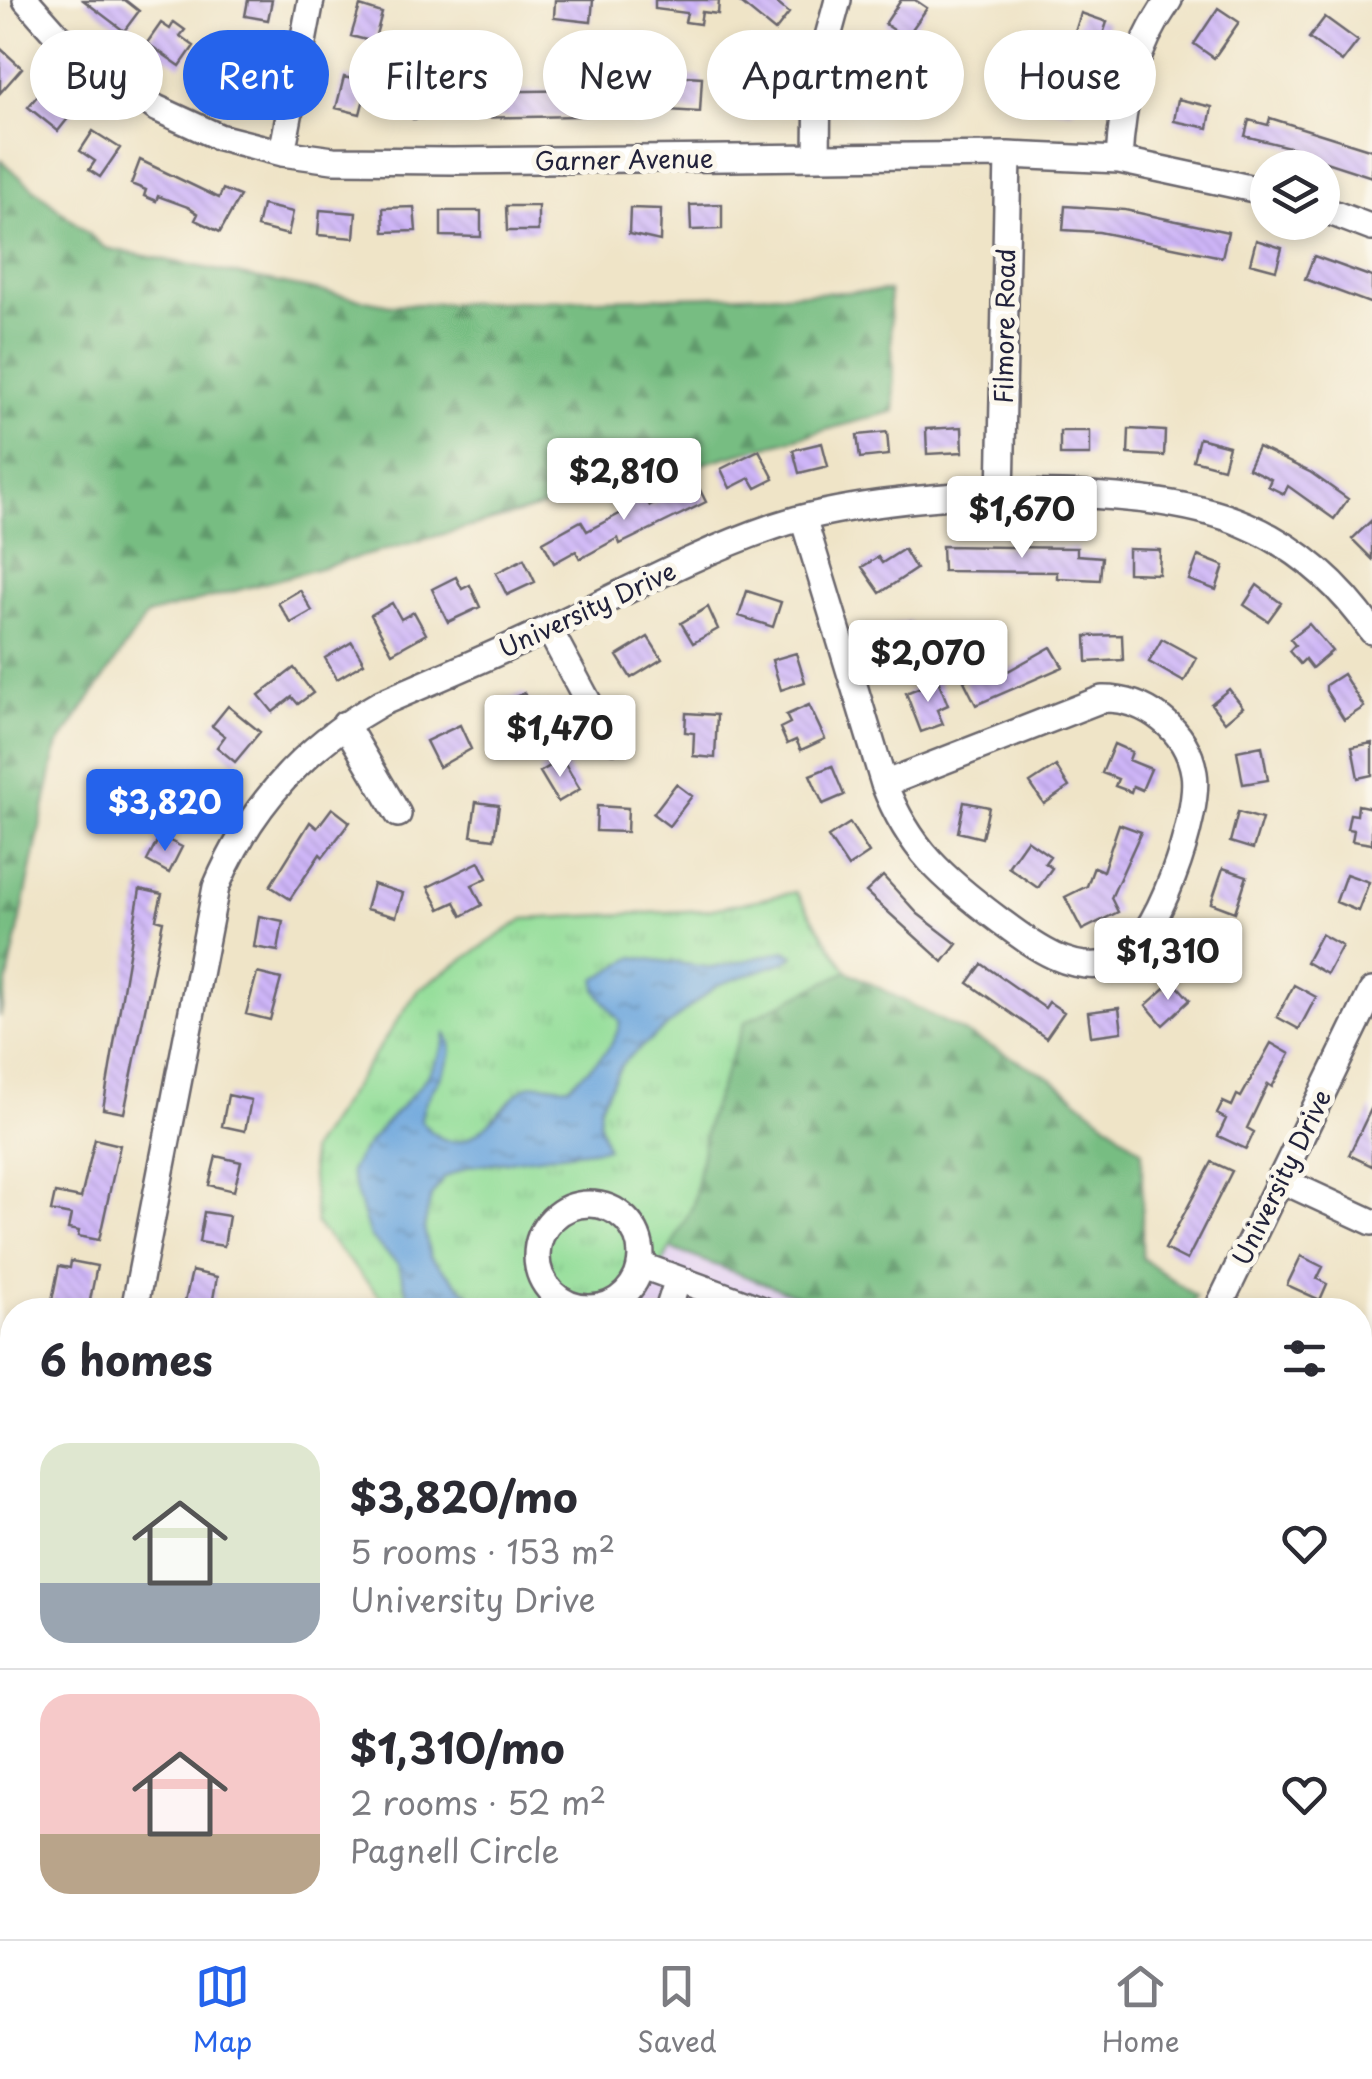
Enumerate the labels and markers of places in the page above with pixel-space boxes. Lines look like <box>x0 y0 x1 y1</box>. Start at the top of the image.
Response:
pin: $2,810 <box>543 438 705 523</box>
pin: $1,670 <box>941 476 1103 561</box>
pin: $2,070 <box>847 620 1009 705</box>
pin: $1,470 <box>479 695 641 780</box>
pin: $3,820 <box>84 769 246 854</box>
pin: $1,310 <box>1087 918 1249 1003</box>

